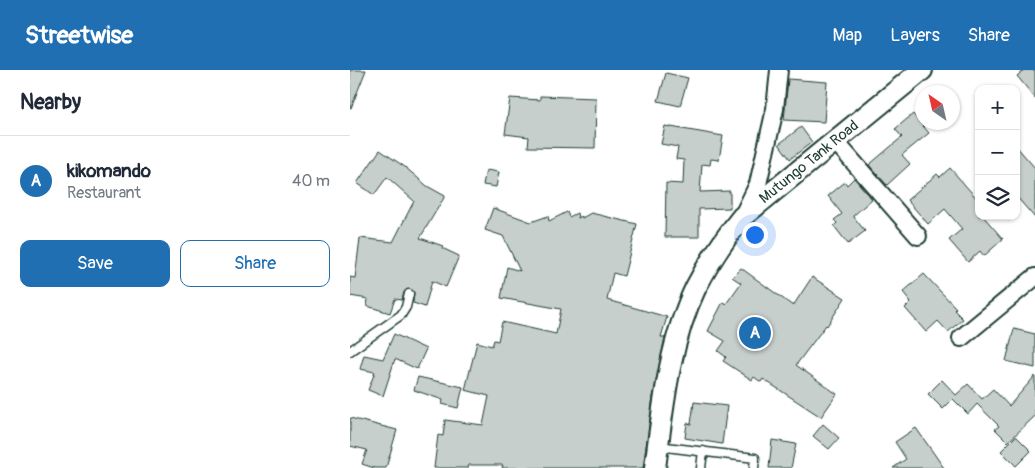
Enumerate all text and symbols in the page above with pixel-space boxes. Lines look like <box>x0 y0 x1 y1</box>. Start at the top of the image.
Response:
text: Streetwise <box>25 21 133 50</box>
text: Map <box>833 24 862 47</box>
text: Layers <box>890 24 940 47</box>
text: Share <box>968 24 1010 47</box>
north arrow <box>915 85 960 130</box>
map controls <box>975 85 1020 220</box>
button: + <box>975 85 1020 130</box>
text: Nearby <box>20 89 81 116</box>
street label: Mutungo Tank Road <box>756 116 862 208</box>
button: − <box>975 130 1020 175</box>
text: kikomando <box>67 159 151 183</box>
text: A <box>31 171 41 191</box>
text: 40 m <box>292 171 330 191</box>
button: layers <box>975 175 1020 220</box>
text: Restaurant <box>67 183 141 203</box>
your location <box>742 222 768 248</box>
button: Save <box>20 240 170 287</box>
button: Share <box>180 240 330 287</box>
pin: A <box>739 314 771 352</box>

